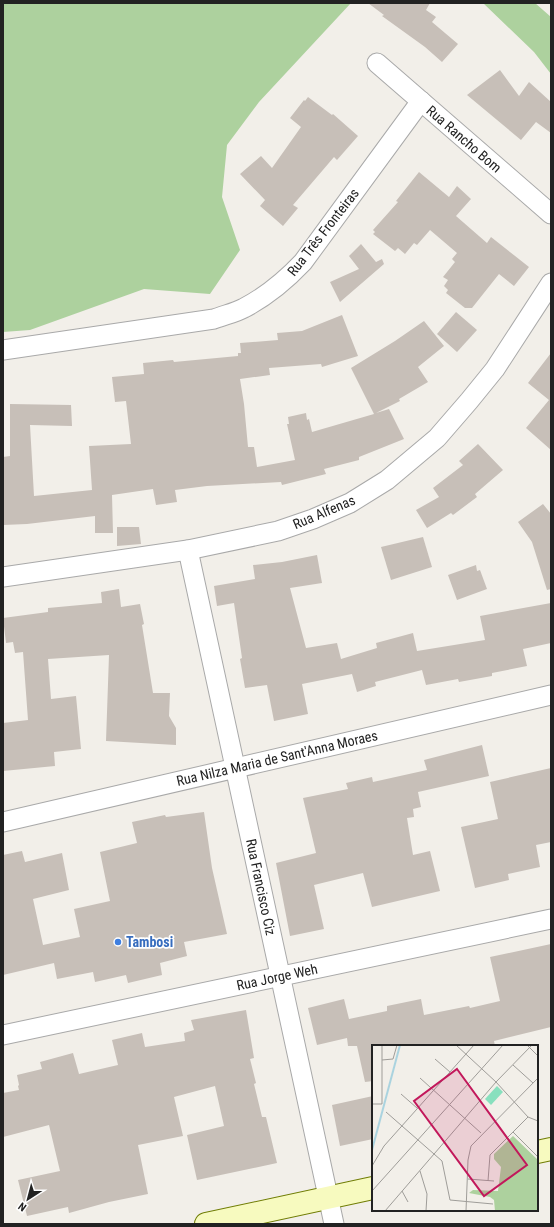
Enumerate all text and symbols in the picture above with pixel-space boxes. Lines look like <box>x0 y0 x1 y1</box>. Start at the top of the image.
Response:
street label: Rua Rancho Bom <box>423 102 505 176</box>
street label: Rua Três Fronteiras <box>284 185 362 279</box>
street label: Rua Alfenas <box>290 492 358 532</box>
street label: Rua Nilza Maria de Sant'Anna Moraes <box>175 727 379 789</box>
street label: Rua Francisco Ciz <box>243 837 279 937</box>
place label: Tambosi <box>126 934 173 950</box>
marker: Tambosi <box>113 937 123 947</box>
street label: Rua Jorge Weh <box>235 961 319 993</box>
inset map <box>372 1045 538 1211</box>
north arrow <box>8 1179 48 1219</box>
text: N <box>16 1199 29 1214</box>

